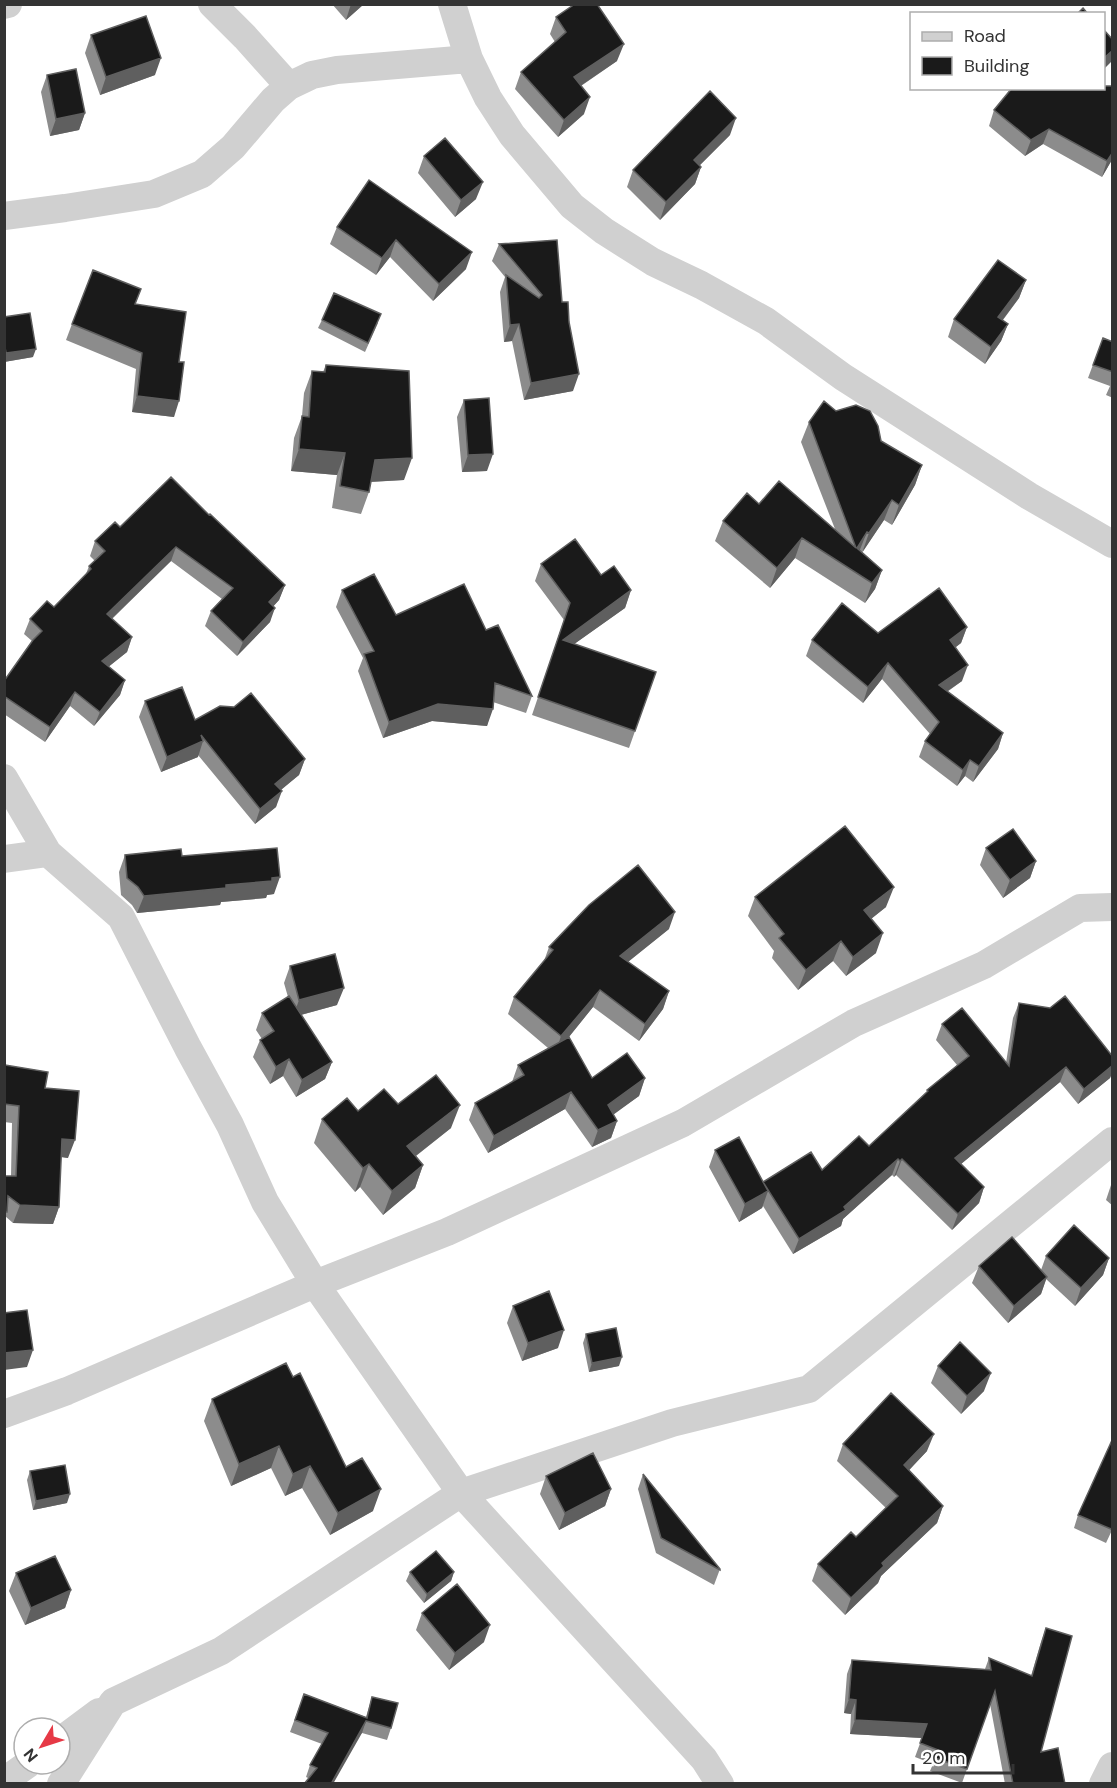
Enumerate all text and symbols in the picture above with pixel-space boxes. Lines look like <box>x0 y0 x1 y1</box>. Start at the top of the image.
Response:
legend <box>910 12 1105 90</box>
text: Road <box>964 24 1006 48</box>
text: Building <box>964 54 1029 78</box>
north arrow <box>12 1716 72 1776</box>
scale bar <box>913 1737 1014 1775</box>
text: N <box>19 1744 43 1766</box>
text: 20 m <box>922 1746 965 1770</box>

